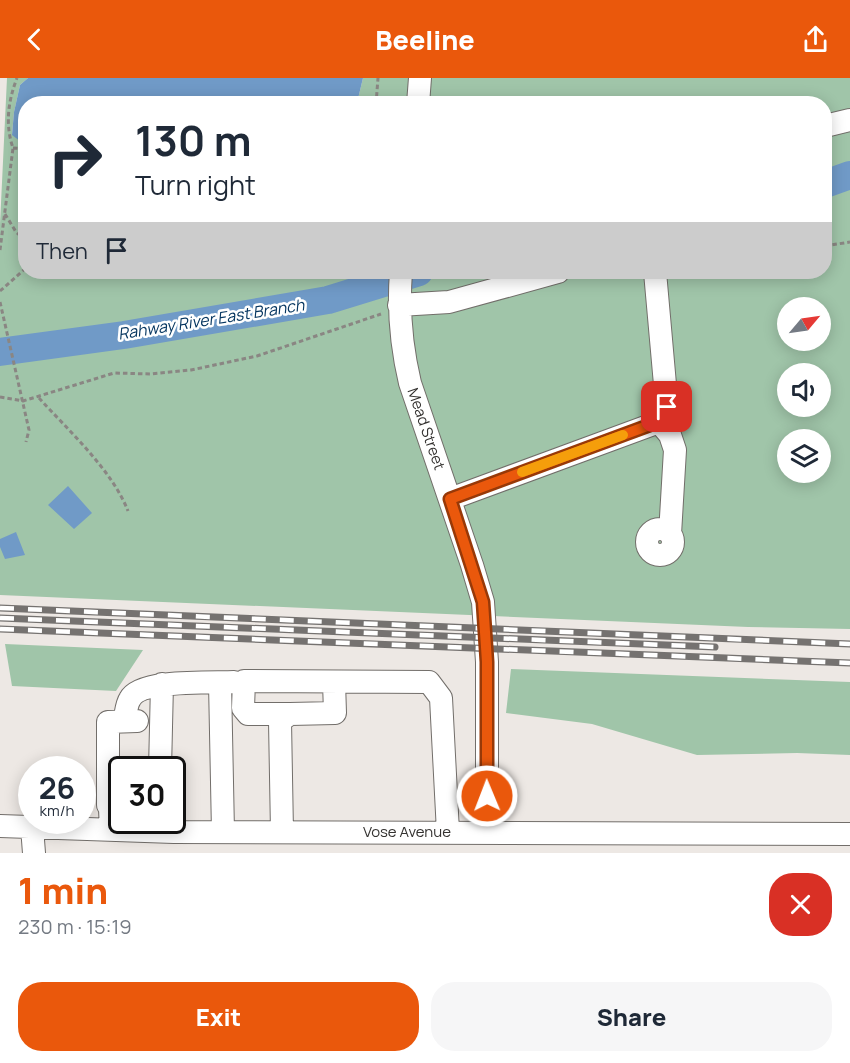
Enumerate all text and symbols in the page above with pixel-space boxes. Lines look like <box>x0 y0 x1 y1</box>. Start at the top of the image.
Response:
text: Beeline <box>375 21 475 58</box>
icon: back <box>18 23 51 56</box>
icon: share <box>799 23 832 56</box>
text: 130 m <box>135 111 252 169</box>
icon: right <box>36 120 114 198</box>
text: Turn right <box>135 166 256 203</box>
icon: arrive <box>100 234 133 267</box>
text: Then <box>36 236 88 266</box>
water label: Rahway River East Branch <box>116 293 306 345</box>
north arrow <box>777 297 831 351</box>
map controls <box>777 297 831 483</box>
button: sound <box>777 363 831 417</box>
pin <box>641 381 692 432</box>
street label: Mead Street <box>403 385 450 473</box>
icon: arrive <box>650 390 683 423</box>
button: layers <box>777 429 831 483</box>
speed limit sign: 30 <box>108 756 186 834</box>
position arrow <box>455 764 519 828</box>
text: 26 <box>39 767 75 808</box>
text: km/h <box>40 800 74 821</box>
street label: Vose Avenue <box>363 821 451 842</box>
text: 1 min <box>18 866 108 915</box>
button: close <box>769 873 832 936</box>
text: 230 m · 15:19 <box>18 913 132 940</box>
button: Exit <box>18 982 419 1051</box>
button: Share <box>431 982 832 1051</box>

